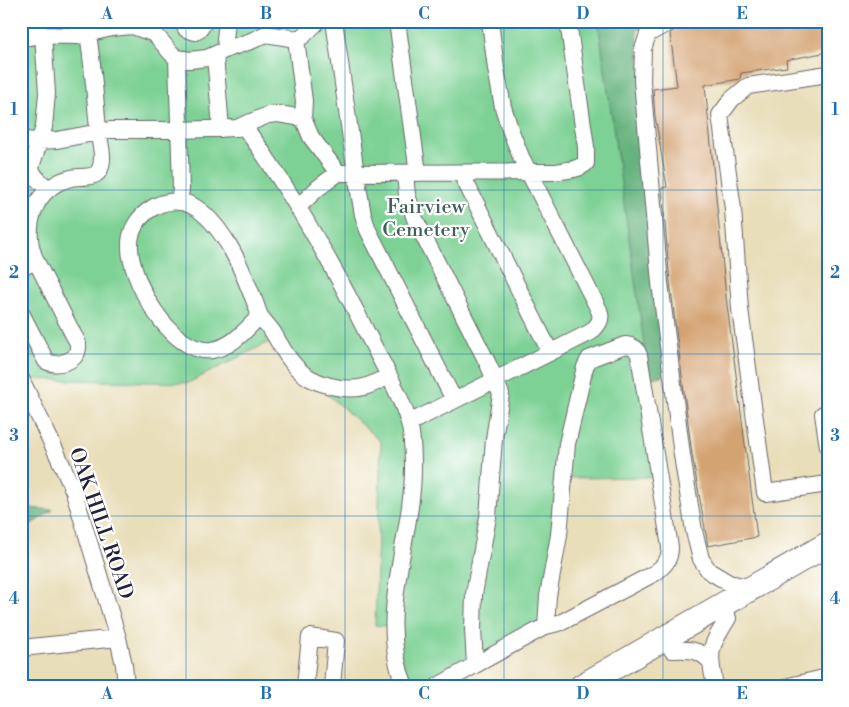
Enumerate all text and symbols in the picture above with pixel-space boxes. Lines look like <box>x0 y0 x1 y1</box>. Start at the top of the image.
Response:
text: A <box>100 4 113 24</box>
text: B <box>260 4 272 24</box>
text: C <box>418 4 430 24</box>
text: D <box>577 4 590 24</box>
text: E <box>736 4 748 24</box>
text: 1 <box>10 100 18 120</box>
text: 1 <box>831 100 839 120</box>
park label: Fairview Cemetery <box>382 195 470 243</box>
text: 2 <box>9 263 19 283</box>
text: 2 <box>830 263 840 283</box>
text: 3 <box>9 426 19 446</box>
text: 3 <box>830 426 840 446</box>
street label: OAK HILL ROAD <box>63 444 138 603</box>
text: 4 <box>9 589 20 609</box>
text: 4 <box>830 589 841 609</box>
text: A <box>100 684 113 704</box>
text: B <box>260 684 272 704</box>
text: C <box>418 684 430 704</box>
text: D <box>577 684 590 704</box>
text: E <box>736 684 748 704</box>

